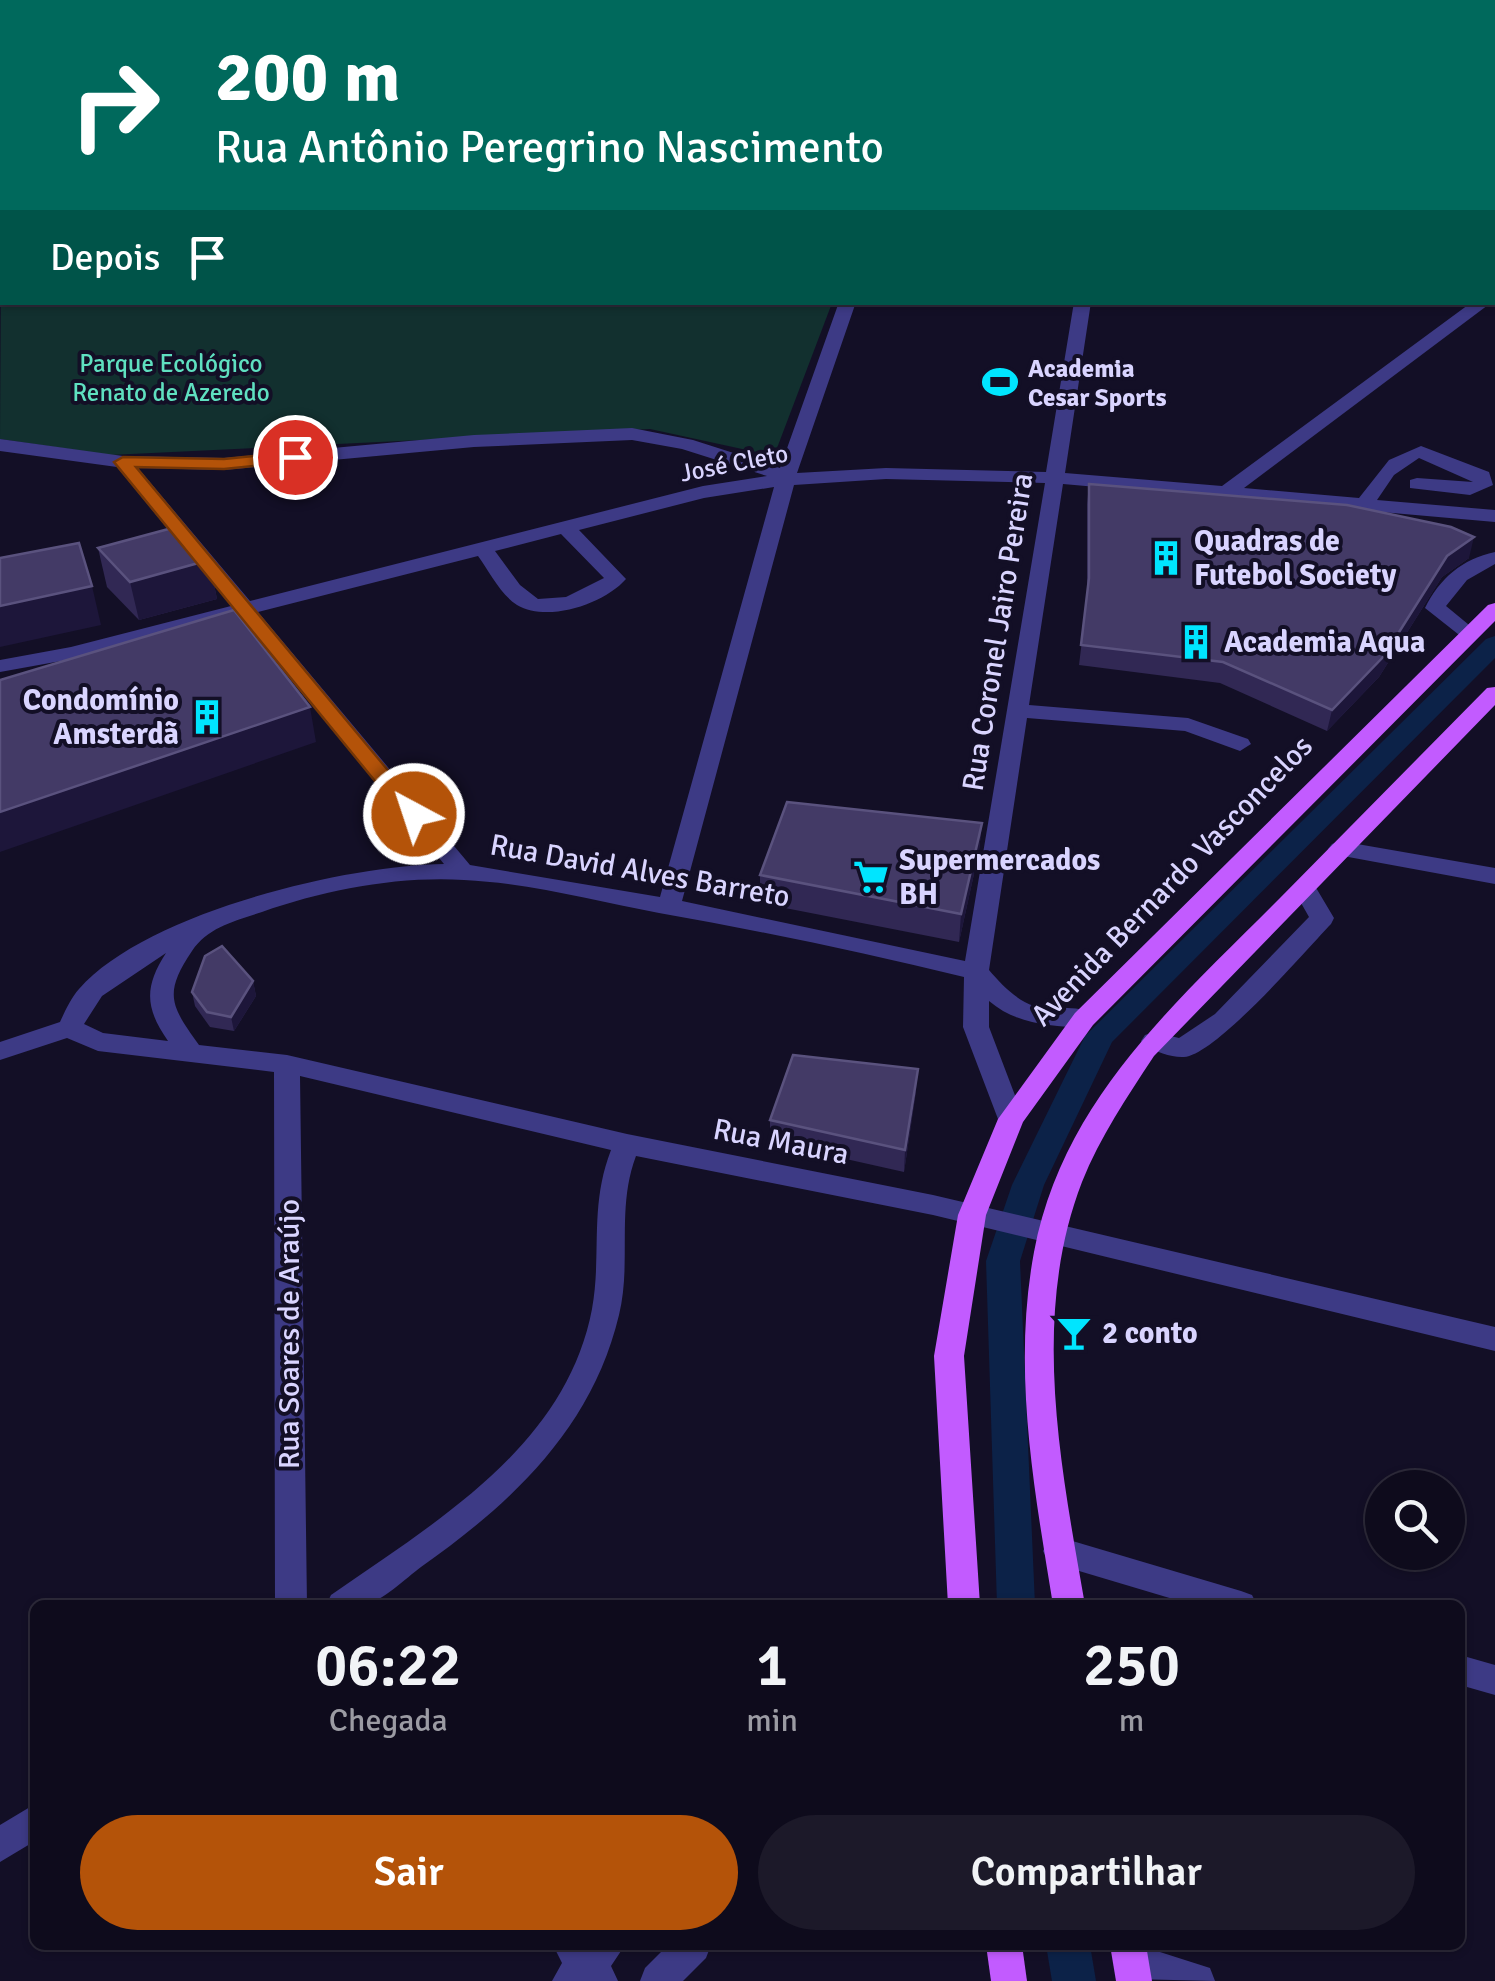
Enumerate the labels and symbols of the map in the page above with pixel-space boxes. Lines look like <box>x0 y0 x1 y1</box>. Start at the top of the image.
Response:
park label: Parque Ecológico Renato de Azeredo <box>72 348 270 408</box>
place label: Academia Cesar Sports <box>1028 353 1167 413</box>
sports icon: Academia Cesar Sports <box>981 363 1019 401</box>
pin <box>253 415 338 500</box>
street label: José Cleto <box>677 437 791 489</box>
street label: Rua Coronel Jairo Pereira <box>955 470 1041 794</box>
place label: Quadras de Futebol Society <box>1194 523 1396 594</box>
building icon: Quadras de Futebol Society <box>1147 539 1185 577</box>
building icon: Academia Aqua <box>1177 623 1215 661</box>
place label: Academia Aqua <box>1224 624 1425 661</box>
place label: Condomínio Amsterdã <box>23 682 179 753</box>
building icon: Condomínio Amsterdã <box>188 698 226 736</box>
street label: Avenida Bernardo Vasconcelos <box>1023 728 1321 1034</box>
position arrow <box>362 762 466 866</box>
street label: Rua David Alves Barreto <box>487 826 793 916</box>
place label: Supermercados BH <box>899 842 1100 913</box>
supermarket icon: Supermercados BH <box>852 858 890 896</box>
street label: Rua Maura <box>710 1111 852 1173</box>
street label: Rua Soares de Araújo <box>271 1199 308 1469</box>
bar icon: 2 conto <box>1055 1314 1093 1352</box>
place label: 2 conto <box>1102 1315 1198 1352</box>

